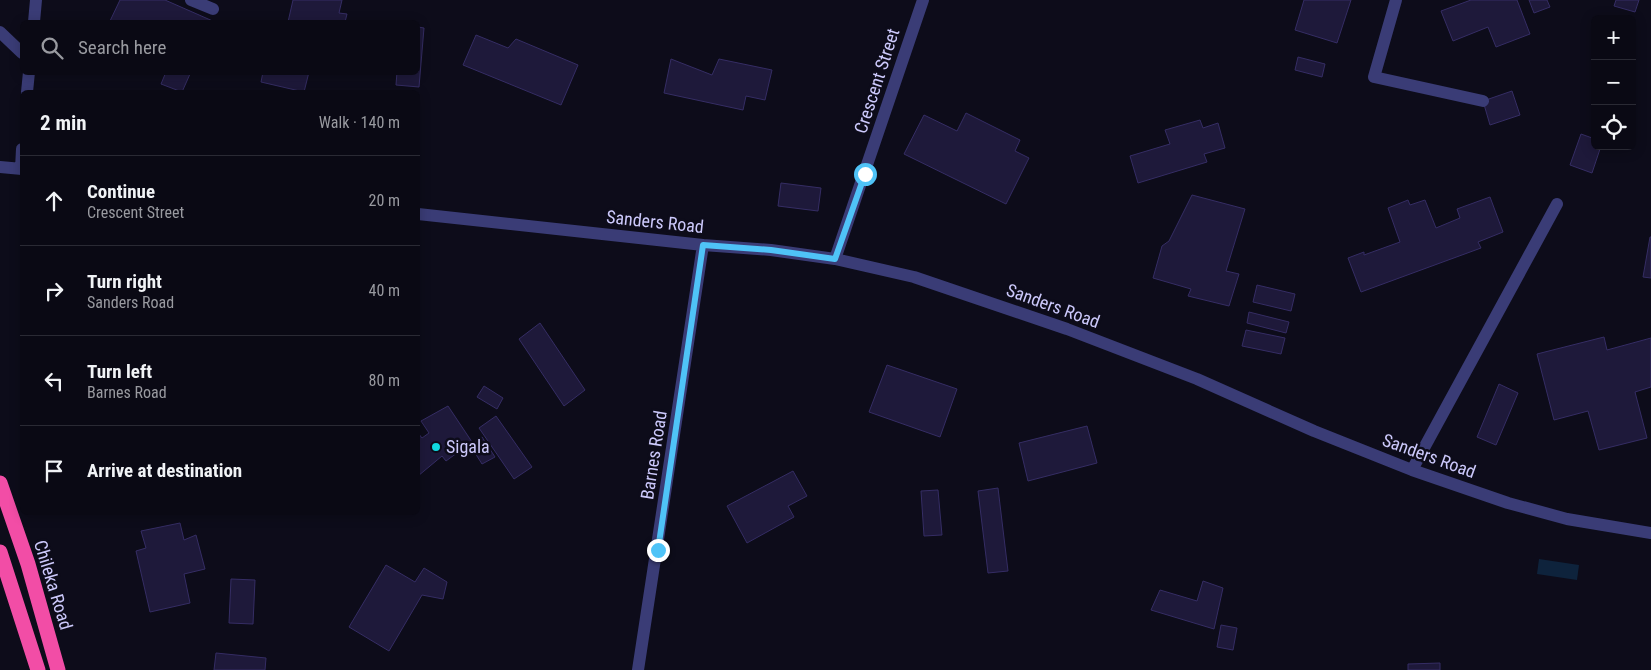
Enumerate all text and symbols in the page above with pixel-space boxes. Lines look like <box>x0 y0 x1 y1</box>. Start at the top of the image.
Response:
map controls <box>1591 15 1636 150</box>
button: + <box>1591 15 1636 60</box>
search box <box>20 20 420 75</box>
street label: Crescent Street <box>850 26 903 136</box>
icon: search <box>38 34 66 62</box>
text: Search here <box>78 36 166 59</box>
button: − <box>1591 60 1636 105</box>
button: locate <box>1591 105 1636 150</box>
text: 2 min <box>40 111 87 135</box>
text: Walk · 140 m <box>319 113 400 132</box>
route start <box>854 163 877 186</box>
text: Continue <box>87 180 155 203</box>
icon: ahead <box>40 187 68 215</box>
text: 20 m <box>368 191 400 210</box>
text: Crescent Street <box>87 203 184 222</box>
street label: Sanders Road <box>605 206 705 237</box>
text: Turn right <box>87 270 162 293</box>
icon: right <box>40 277 68 305</box>
street label: Sanders Road <box>1004 279 1103 332</box>
text: 40 m <box>368 281 400 300</box>
text: Sanders Road <box>87 293 174 312</box>
text: Turn left <box>87 360 152 383</box>
icon: left <box>40 367 68 395</box>
text: 80 m <box>368 371 400 390</box>
text: Barnes Road <box>87 383 167 402</box>
street label: Barnes Road <box>636 409 671 501</box>
street label: Sanders Road <box>1380 429 1479 482</box>
place label: Sigala <box>446 436 490 457</box>
marker: Sigala <box>430 441 442 453</box>
icon: arrive <box>40 457 68 485</box>
text: Arrive at destination <box>87 459 242 482</box>
street label: Chileka Road <box>30 538 77 632</box>
route end <box>647 539 670 562</box>

